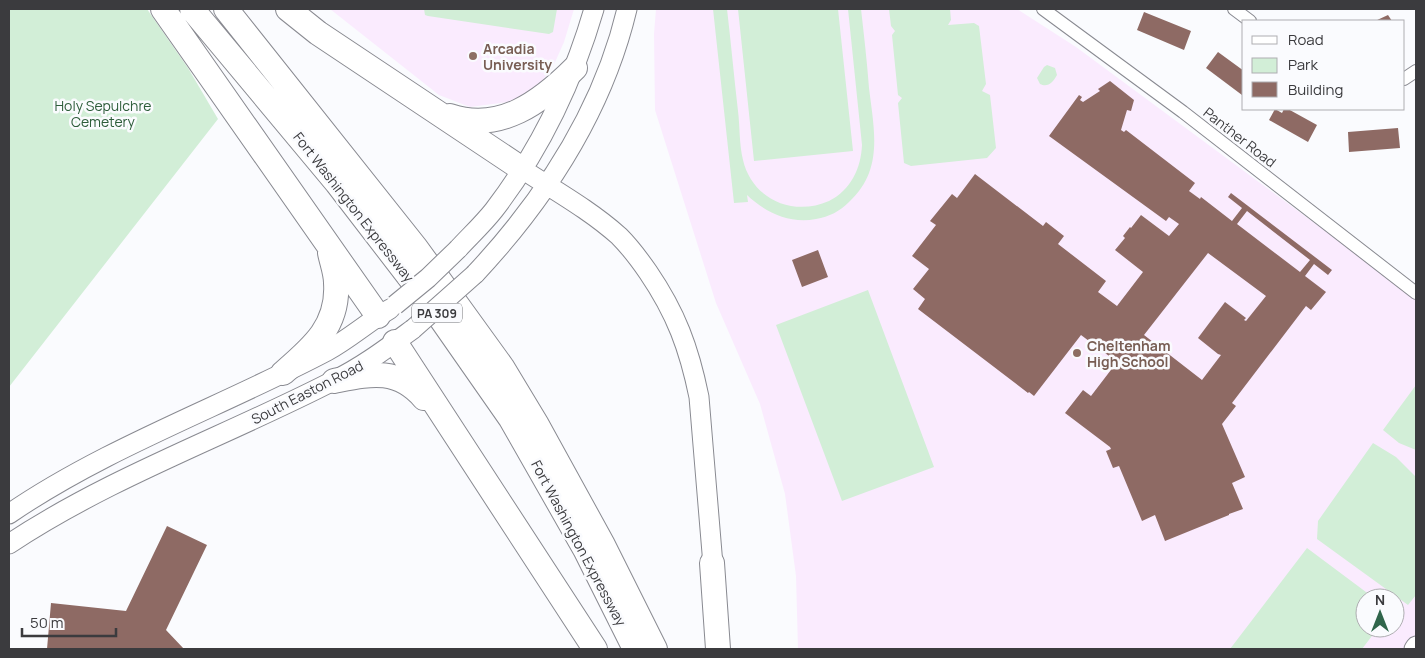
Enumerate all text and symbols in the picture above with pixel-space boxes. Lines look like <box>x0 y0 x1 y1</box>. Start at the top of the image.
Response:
legend <box>1242 20 1405 110</box>
text: Road <box>1288 29 1324 50</box>
place label: Arcadia University <box>483 39 552 74</box>
marker: Arcadia University <box>467 50 479 62</box>
text: Park <box>1288 54 1318 75</box>
text: Building <box>1288 79 1343 100</box>
park label: Holy Sepulchre Cemetery <box>55 96 151 131</box>
street label: Panther Road <box>1200 103 1280 171</box>
street label: Fort Washington Expressway <box>289 128 419 286</box>
road number: PA 309 <box>412 304 462 322</box>
place label: Cheltenham High School <box>1087 336 1171 371</box>
marker: Cheltenham High School <box>1071 347 1083 359</box>
street label: South Easton Road <box>248 356 366 428</box>
street label: Fort Washington Expressway <box>527 457 631 630</box>
north arrow <box>1355 588 1405 638</box>
text: N <box>1375 590 1385 609</box>
scale bar <box>22 606 116 638</box>
text: 50 m <box>30 612 64 633</box>

